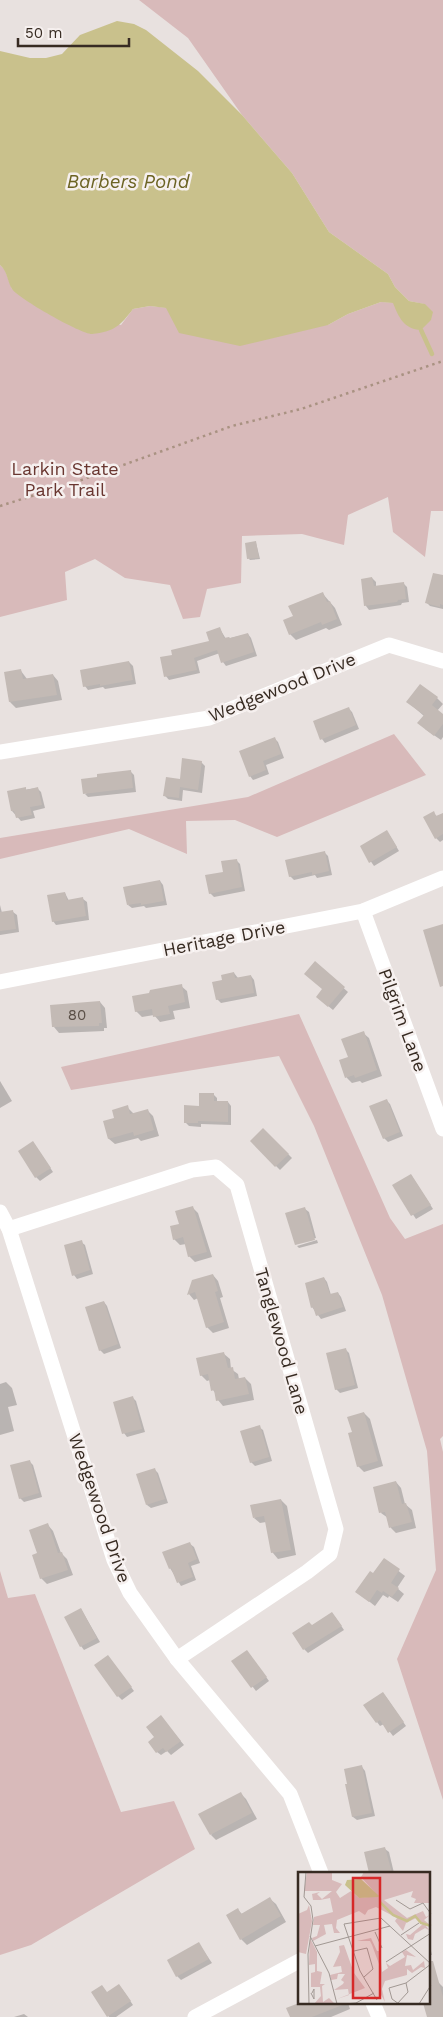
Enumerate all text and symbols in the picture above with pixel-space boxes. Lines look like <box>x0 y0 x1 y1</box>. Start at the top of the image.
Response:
scale bar <box>18 15 129 47</box>
text: 50 m <box>25 24 62 42</box>
water label: Barbers Pond <box>67 170 191 193</box>
park label: Larkin State Park Trail <box>11 458 119 500</box>
street label: Wedgewood Drive <box>205 648 359 726</box>
street label: Heritage Drive <box>161 916 287 960</box>
street label: Pilgrim Lane <box>375 965 431 1075</box>
house number: 80 <box>68 1006 86 1024</box>
street label: Tanglewood Lane <box>251 1265 313 1417</box>
street label: Wedgewood Drive <box>65 1431 135 1585</box>
inset map <box>298 1872 430 2004</box>

